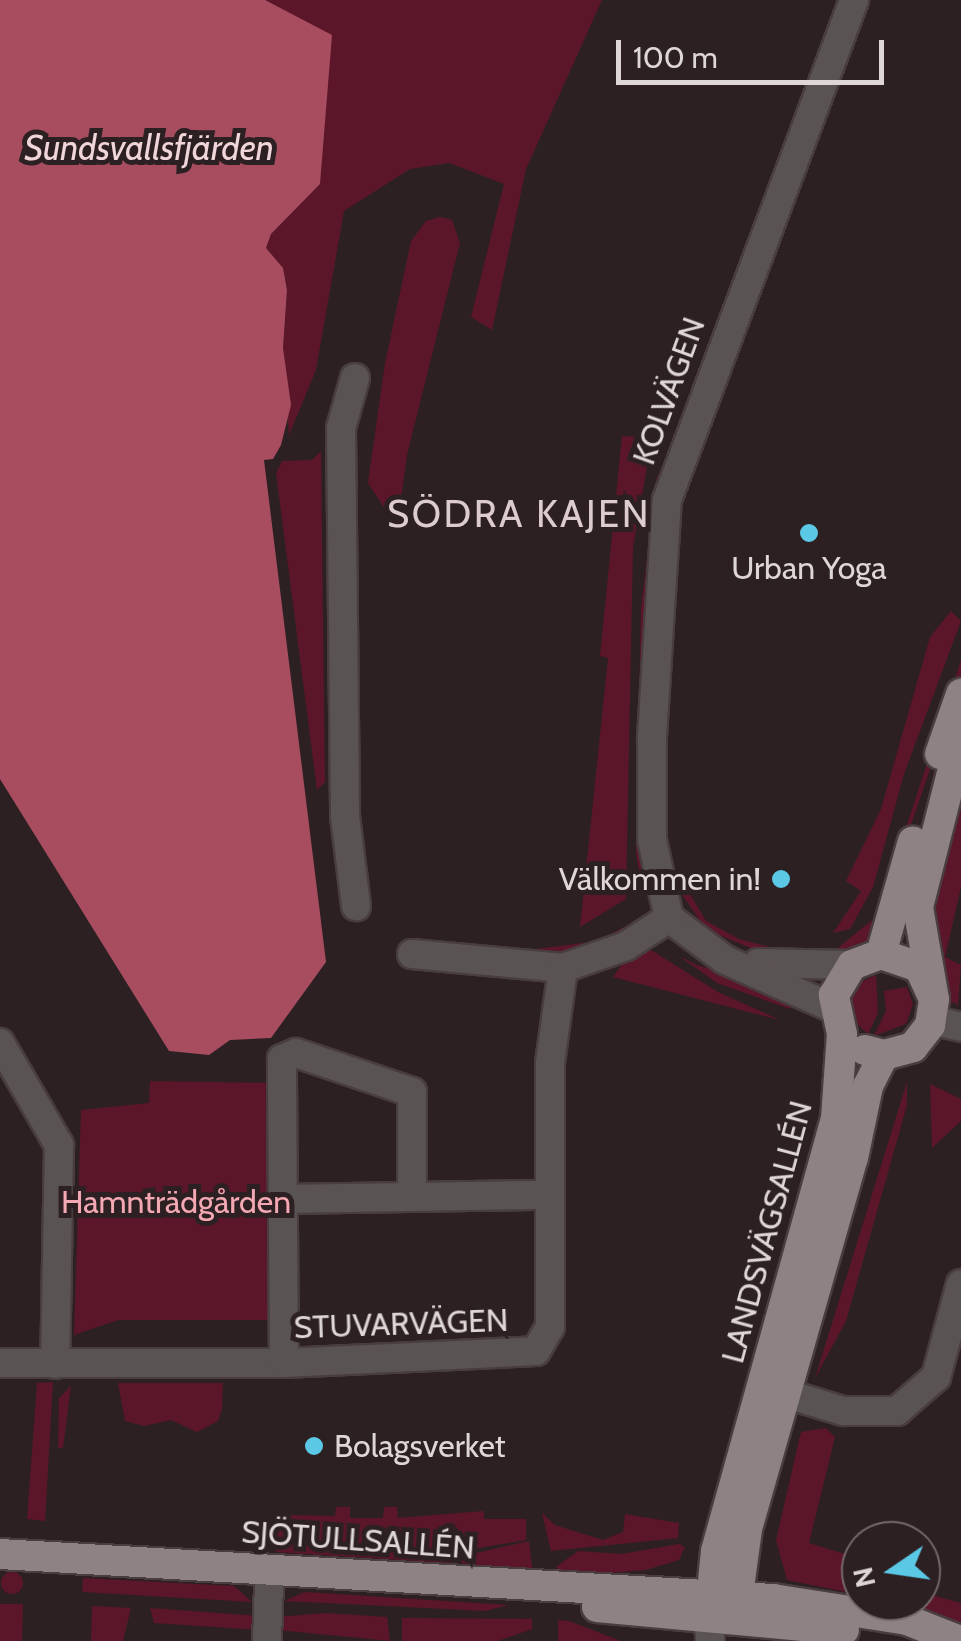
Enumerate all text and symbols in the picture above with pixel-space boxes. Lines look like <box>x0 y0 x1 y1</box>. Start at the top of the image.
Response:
scale bar <box>621 20 888 82</box>
text: 100 m <box>633 39 718 76</box>
water label: Sundsvallsfjärden <box>24 127 274 169</box>
street label: KOLVÄGEN <box>625 312 713 470</box>
district label: SÖDRA KAJEN <box>387 491 651 537</box>
marker: Urban Yoga <box>798 522 820 544</box>
place label: Urban Yoga <box>731 549 887 587</box>
place label: Välkommen in! <box>559 860 761 898</box>
marker: Välkommen in! <box>770 868 792 890</box>
street label: LANDSVÄGSALLÉN <box>714 1097 820 1367</box>
park label: Hamnträdgården <box>61 1183 291 1221</box>
street label: STUVARVÄGEN <box>293 1301 509 1347</box>
place label: Bolagsverket <box>334 1427 506 1465</box>
marker: Bolagsverket <box>303 1435 325 1457</box>
street label: SJÖTULLSALLÉN <box>240 1513 476 1567</box>
north arrow <box>841 1521 941 1621</box>
text: N <box>845 1564 883 1591</box>

